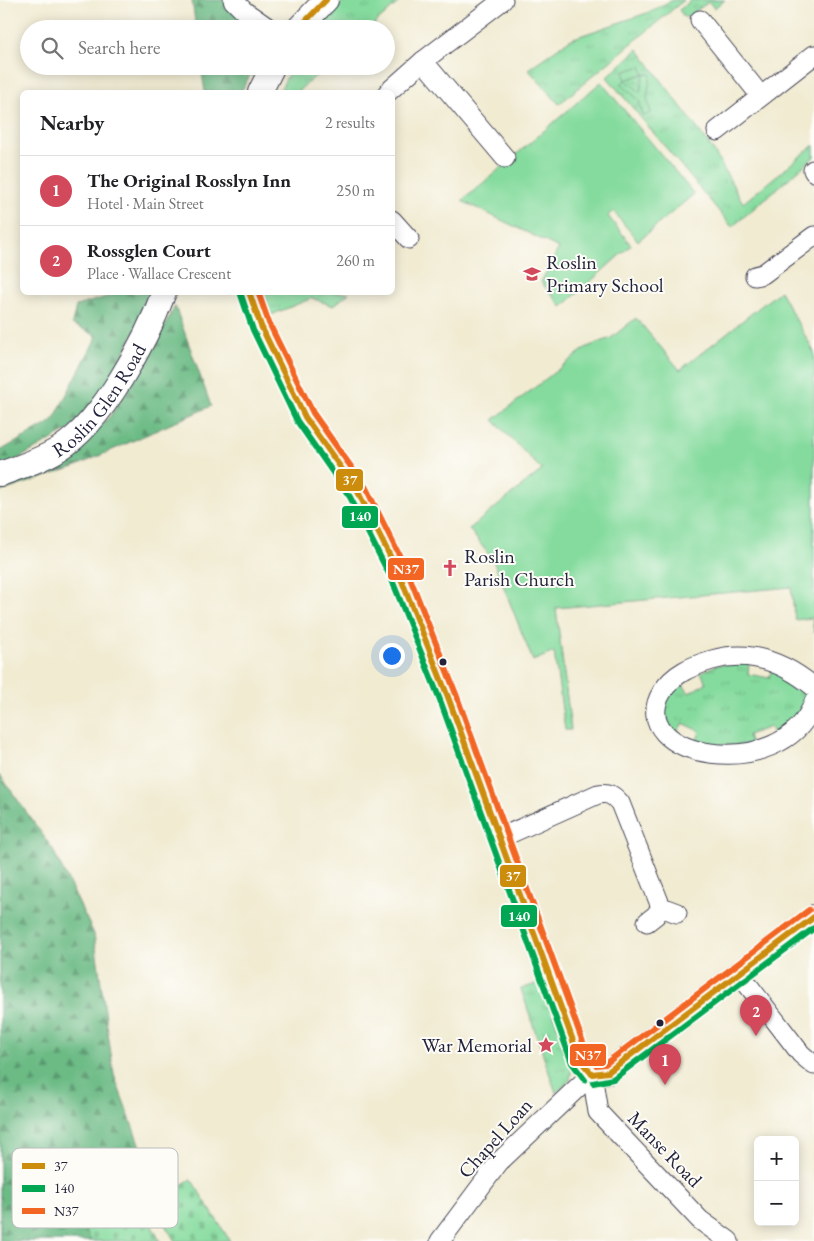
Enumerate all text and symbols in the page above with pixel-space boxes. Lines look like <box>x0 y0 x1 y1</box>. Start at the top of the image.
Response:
search box <box>20 20 395 75</box>
icon: search <box>38 34 66 62</box>
text: Search here <box>78 35 160 60</box>
text: Nearby <box>40 109 104 136</box>
text: 2 results <box>325 112 375 133</box>
text: The Original Rosslyn Inn <box>87 168 291 193</box>
text: 1 <box>52 180 60 201</box>
text: 250 m <box>336 180 375 201</box>
text: Hotel · Main Street <box>87 193 204 214</box>
text: Rossglen Court <box>87 238 211 263</box>
place label: Roslin Primary School <box>546 249 664 298</box>
text: 2 <box>52 250 60 271</box>
text: 260 m <box>336 250 375 271</box>
text: Place · Wallace Crescent <box>87 263 231 284</box>
school or university icon: Roslin Primary School <box>522 264 542 284</box>
street label: Roslin Glen Road <box>47 338 152 463</box>
line badge: 37 <box>335 468 364 492</box>
text: 37 <box>343 471 358 489</box>
line badge: 140 <box>341 505 379 529</box>
text: 140 <box>349 507 372 525</box>
place label: Roslin Parish Church <box>464 543 575 592</box>
line badge: N37 <box>387 557 425 581</box>
church icon: Roslin Parish Church <box>440 558 460 578</box>
text: N37 <box>393 560 420 578</box>
your location <box>379 643 405 669</box>
unlabelled marker <box>438 657 448 667</box>
line badge: 37 <box>499 864 527 888</box>
text: 37 <box>506 867 521 885</box>
line badge: 140 <box>500 904 538 928</box>
text: 140 <box>508 907 531 925</box>
pin: 2 <box>740 995 772 1036</box>
unlabelled marker <box>655 1018 665 1028</box>
place label: War Memorial <box>422 1032 532 1058</box>
place icon: War Memorial <box>536 1035 556 1055</box>
line badge: N37 <box>569 1043 607 1067</box>
pin: 1 <box>649 1044 681 1085</box>
text: N37 <box>575 1046 602 1064</box>
street label: Chapel Loan <box>452 1092 538 1184</box>
street label: Manse Road <box>622 1105 708 1193</box>
map controls <box>754 1136 799 1226</box>
button: + <box>754 1136 799 1181</box>
legend <box>12 1148 178 1228</box>
text: 37 <box>54 1157 68 1175</box>
text: 140 <box>54 1179 74 1197</box>
button: − <box>754 1181 799 1226</box>
text: N37 <box>54 1202 79 1220</box>

